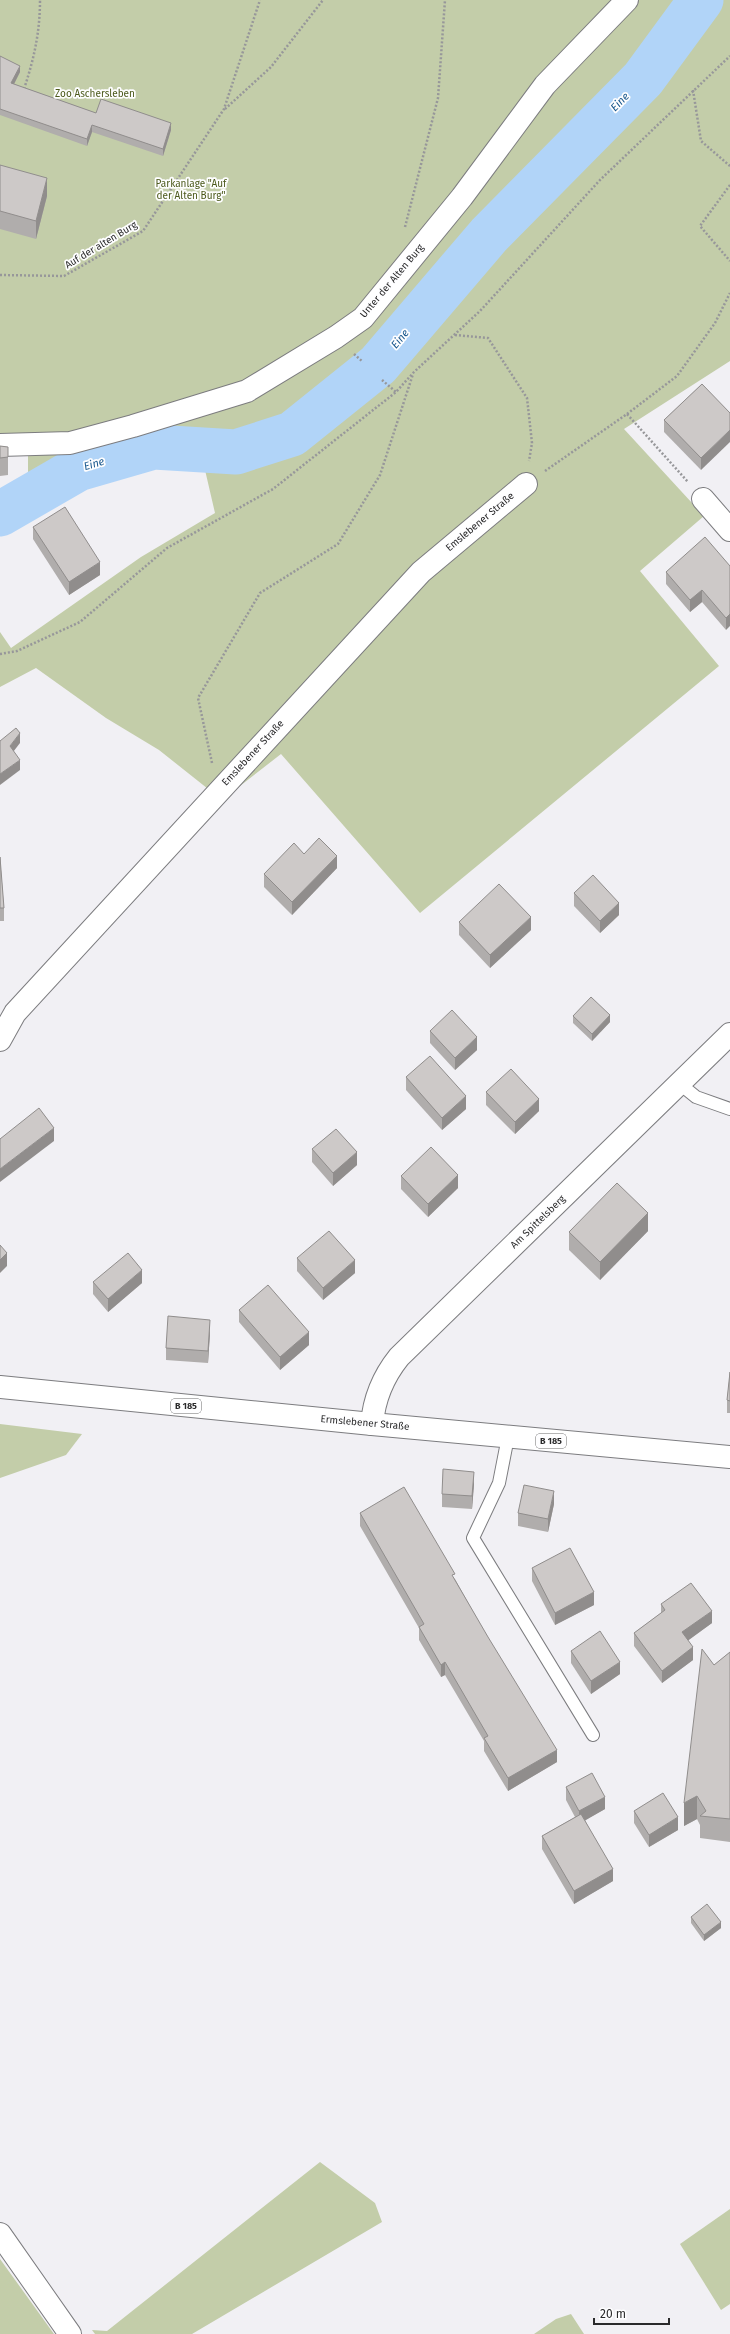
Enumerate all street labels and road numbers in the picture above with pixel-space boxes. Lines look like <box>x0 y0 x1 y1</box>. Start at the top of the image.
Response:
street label: Auf der alten Burg <box>63 218 140 271</box>
street label: Unter der Alten Burg <box>358 241 427 320</box>
street label: Emslebener Straße <box>443 490 517 554</box>
street label: Emslebener Straße <box>219 718 287 788</box>
street label: Am Spittelsberg <box>508 1192 568 1251</box>
road number: B 185 <box>171 1399 201 1413</box>
street label: Ermslebener Straße <box>320 1413 410 1433</box>
road number: B 185 <box>536 1434 566 1448</box>

